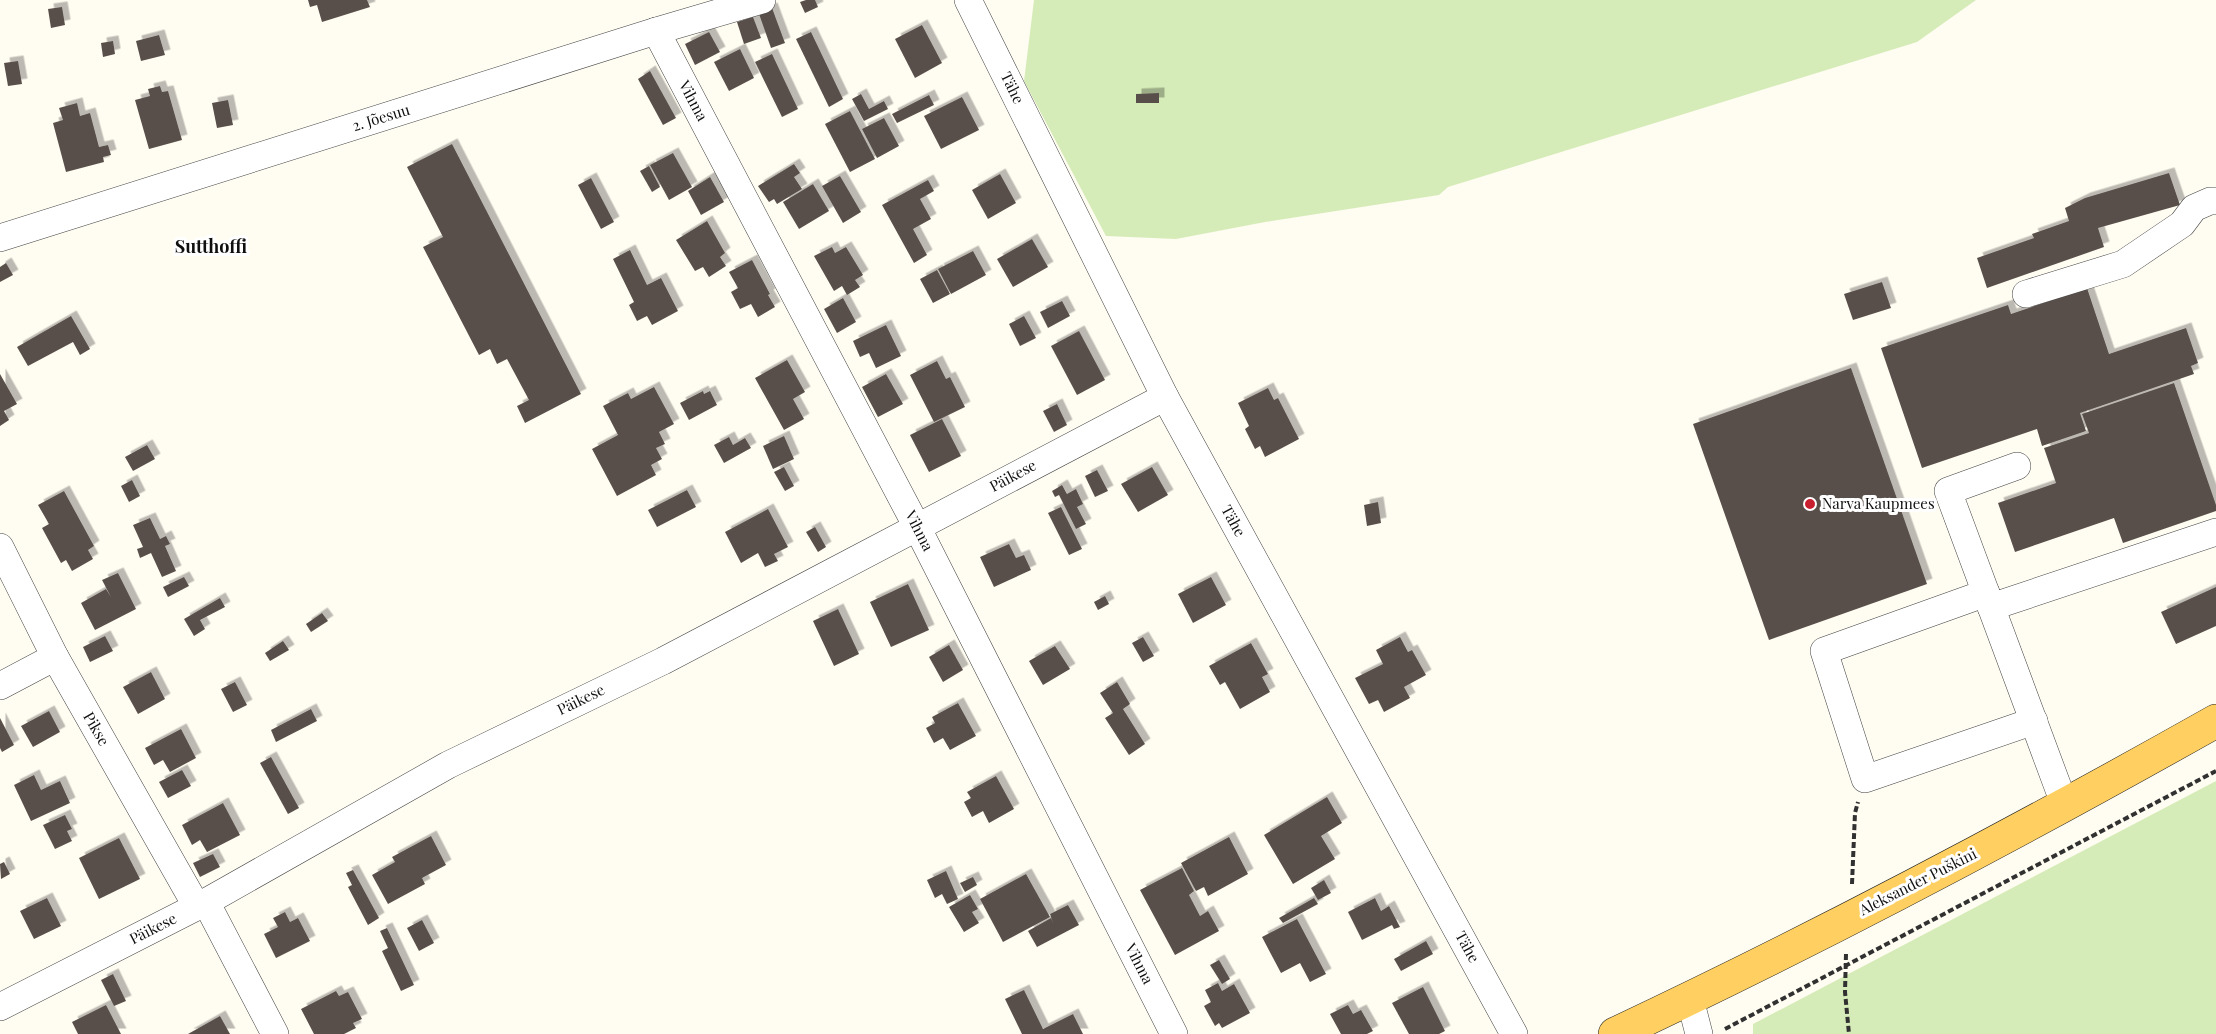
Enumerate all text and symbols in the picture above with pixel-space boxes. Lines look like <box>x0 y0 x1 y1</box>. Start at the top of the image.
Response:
street label: Tähe <box>997 68 1029 107</box>
street label: Vihma <box>674 76 713 125</box>
street label: 2. Jõesuu <box>349 99 412 135</box>
district label: Sutthoffi <box>175 234 247 258</box>
street label: Päikese <box>986 454 1039 496</box>
place label: Narva Kaupmees <box>1822 493 1935 513</box>
marker: Narva Kaupmees <box>1803 497 1817 511</box>
street label: Tähe <box>1217 501 1251 540</box>
street label: Vihma <box>901 506 939 555</box>
street label: Päikese <box>554 679 608 719</box>
street label: Pikse <box>79 708 114 749</box>
street label: Aleksander Puškini <box>1855 843 1980 920</box>
street label: Päikese <box>126 908 179 948</box>
street label: Tähe <box>1451 927 1485 966</box>
street label: Vihma <box>1121 939 1159 988</box>

